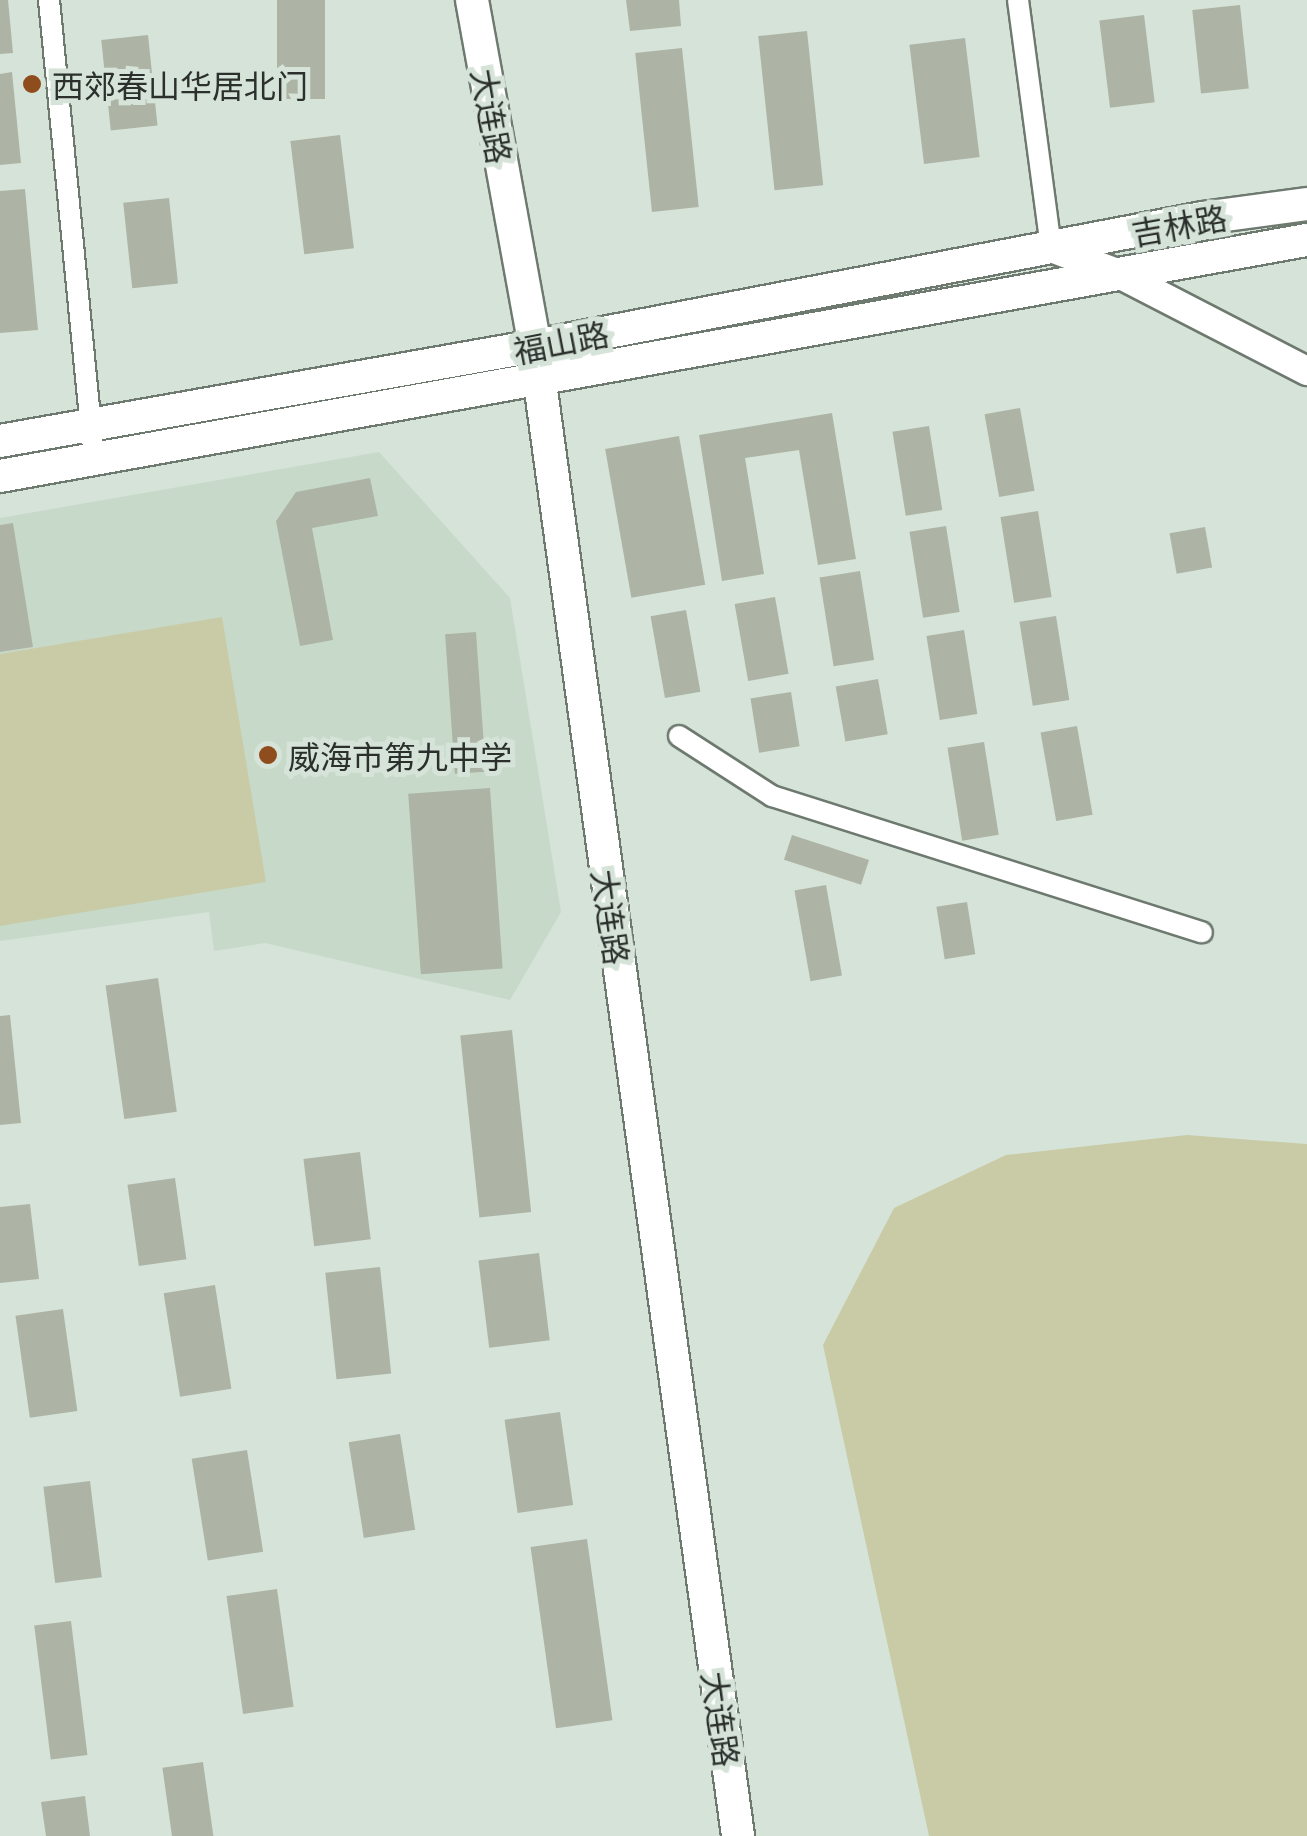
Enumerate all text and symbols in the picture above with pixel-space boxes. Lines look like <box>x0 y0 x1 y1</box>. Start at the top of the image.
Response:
place label: 西郊春山华居北门 <box>52 65 308 103</box>
street label: 大连路 <box>466 65 520 167</box>
marker: 西郊春山华居北门 <box>21 73 43 95</box>
street label: 吉林路 <box>1128 197 1230 251</box>
street label: 福山路 <box>510 313 612 369</box>
place label: 威海市第九中学 <box>288 736 512 774</box>
marker: 威海市第九中学 <box>257 744 279 766</box>
street label: 大连路 <box>586 867 638 967</box>
street label: 大连路 <box>696 1669 748 1769</box>

